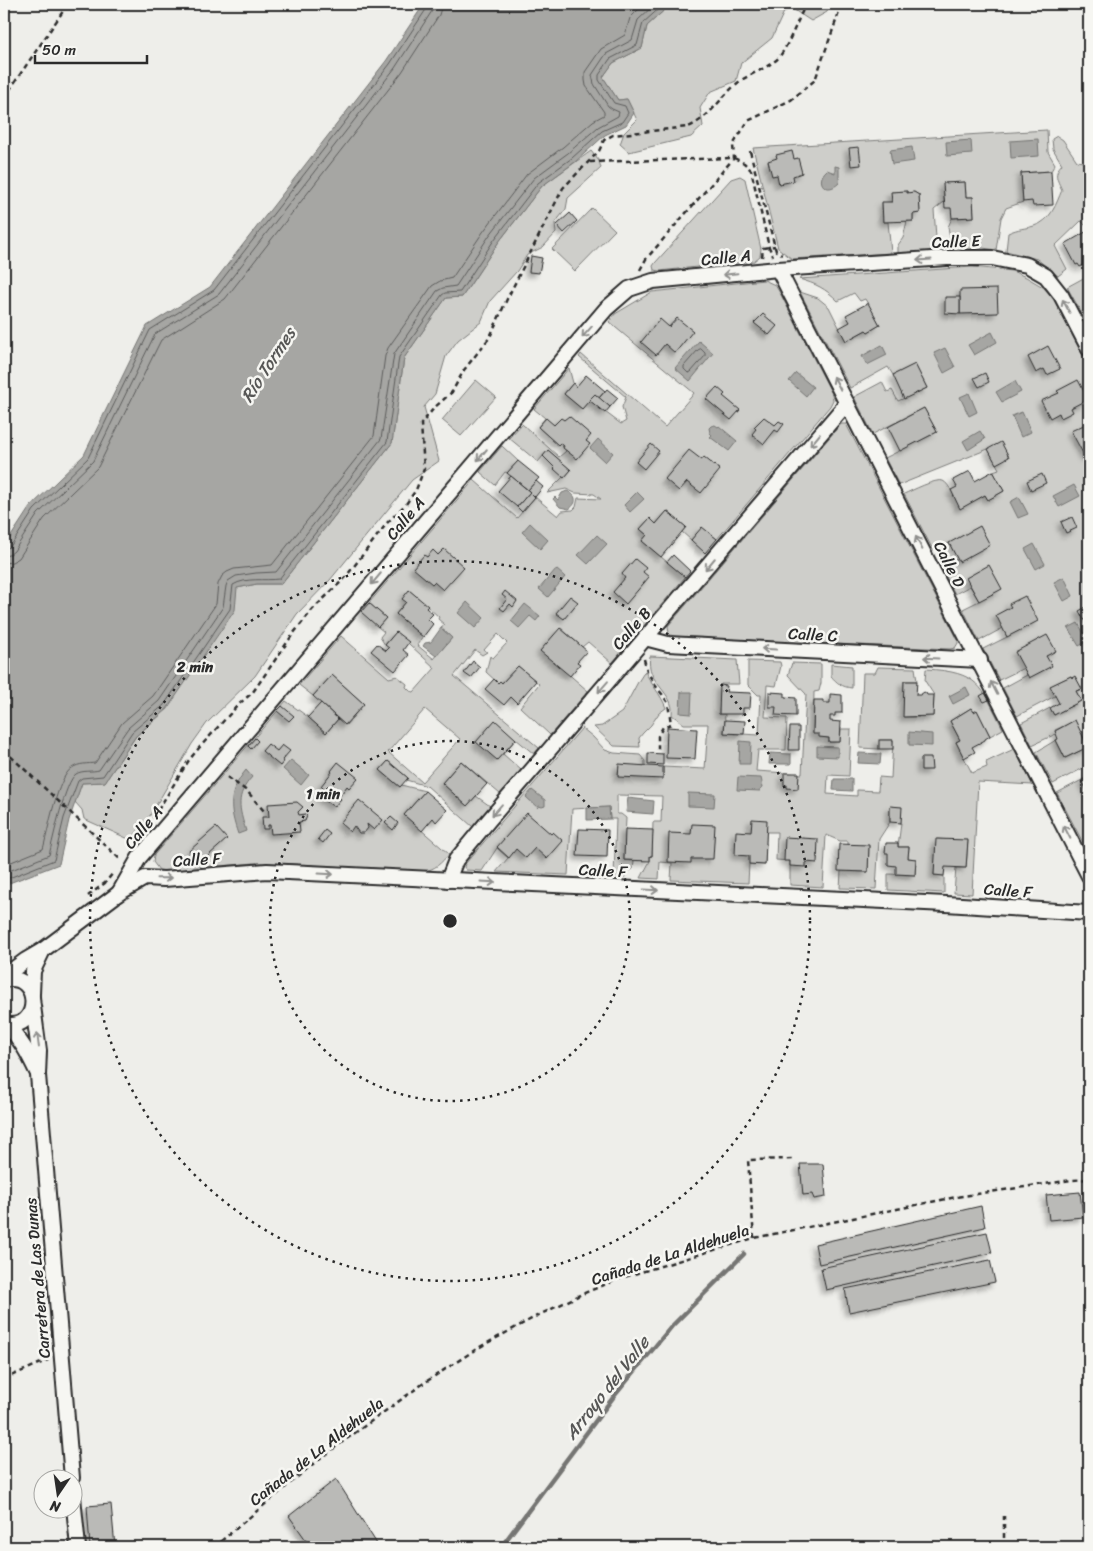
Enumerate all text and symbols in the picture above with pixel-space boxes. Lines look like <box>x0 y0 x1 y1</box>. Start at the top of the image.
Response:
scale bar <box>35 32 148 64</box>
text: 50 m <box>42 37 77 63</box>
street label: Calle E <box>931 226 982 257</box>
street label: Calle A <box>700 240 752 275</box>
one-way arrow <box>916 255 932 264</box>
one-way arrow <box>722 269 738 279</box>
one-way arrow <box>1061 299 1071 314</box>
water label: Río Tormes <box>232 319 306 409</box>
one-way arrow <box>581 325 593 338</box>
one-way arrow <box>832 376 841 391</box>
one-way arrow <box>810 433 821 446</box>
one-way arrow <box>476 449 487 462</box>
street label: Calle A <box>378 490 433 547</box>
one-way arrow <box>914 536 923 551</box>
street label: Calle D <box>925 536 974 593</box>
one-way arrow <box>704 557 715 570</box>
one-way arrow <box>371 573 382 586</box>
street label: Calle B <box>604 600 659 657</box>
street label: Calle C <box>787 619 838 650</box>
one-way arrow <box>761 645 777 654</box>
one-way arrow <box>923 653 939 662</box>
text: 2 min <box>176 654 214 680</box>
one-way arrow <box>598 680 609 693</box>
one-way arrow <box>989 680 999 695</box>
text: 1 min <box>306 781 341 807</box>
street label: Calle A <box>116 799 171 856</box>
one-way arrow <box>492 803 503 816</box>
one-way arrow <box>1062 825 1072 840</box>
street label: Calle F <box>172 843 223 876</box>
street label: Calle F <box>578 855 629 886</box>
one-way arrow <box>318 870 334 879</box>
one-way arrow <box>156 874 172 883</box>
street label: Calle F <box>983 874 1034 907</box>
one-way arrow <box>480 878 496 887</box>
one-way arrow <box>642 885 658 895</box>
centre of rings <box>441 912 459 930</box>
one-way arrow <box>33 1032 43 1048</box>
street label: Carretera de Las Dunas <box>16 1196 59 1360</box>
street label: Cañada de La Aldehuela <box>587 1215 753 1294</box>
water label: Arroyo del Valle <box>555 1328 659 1448</box>
street label: Cañada de La Aldehuela <box>242 1389 390 1514</box>
north arrow <box>32 1468 82 1518</box>
text: N <box>47 1493 64 1520</box>

